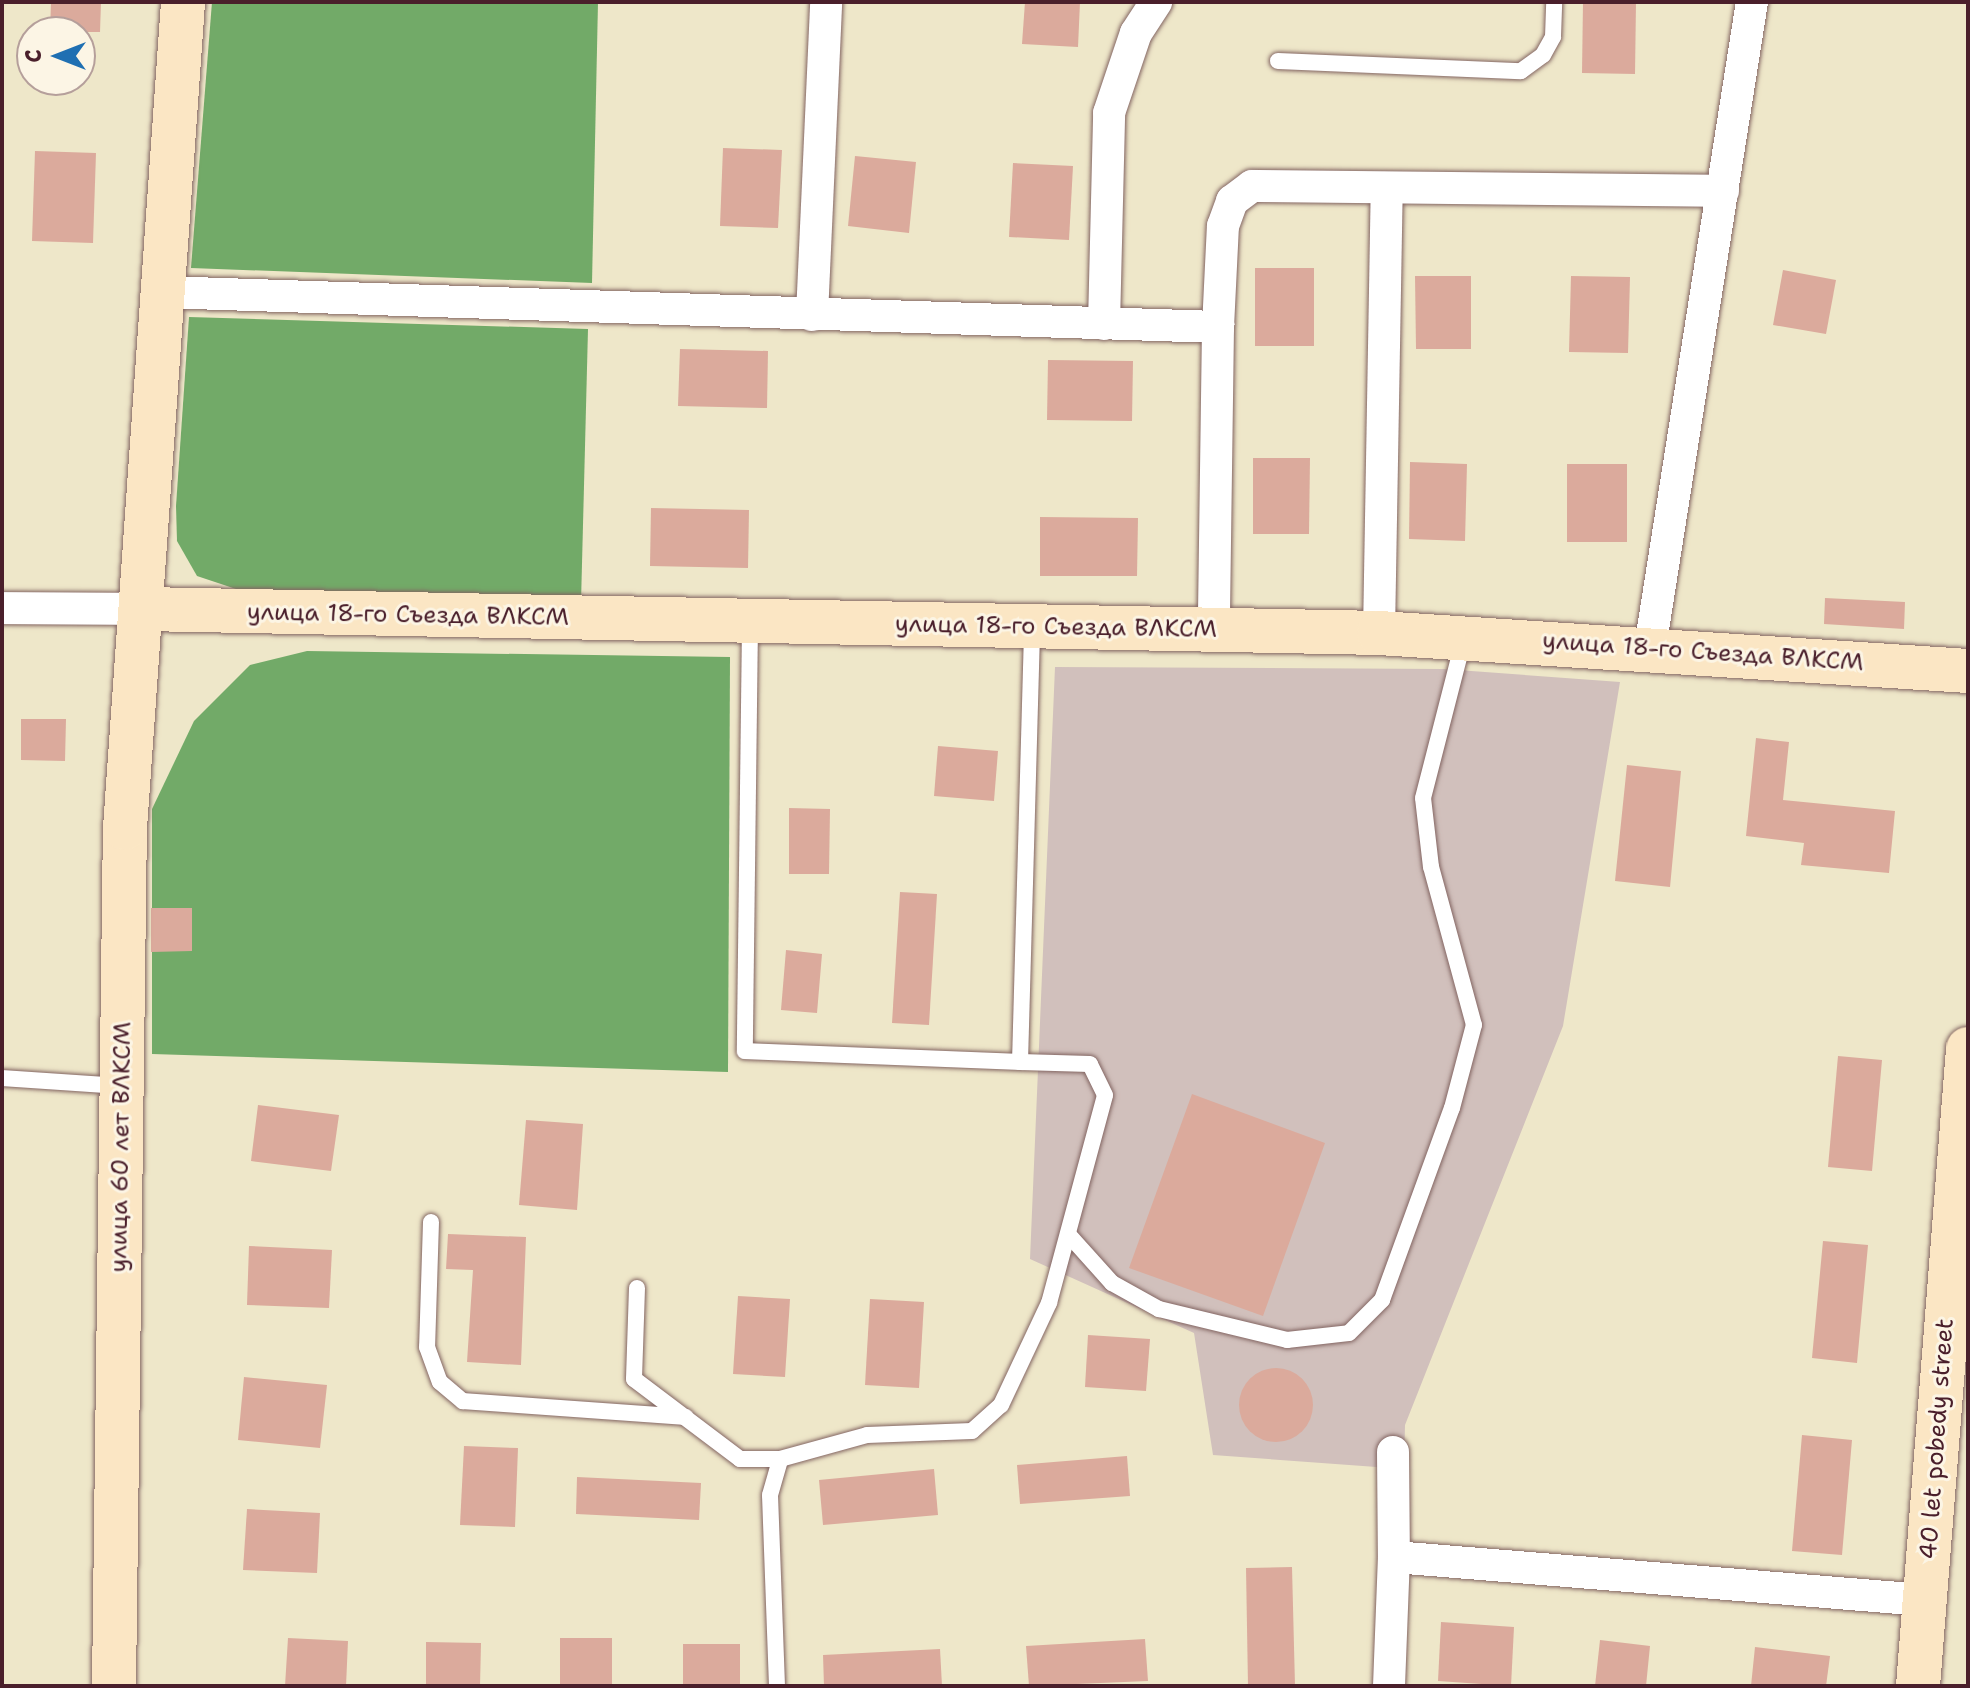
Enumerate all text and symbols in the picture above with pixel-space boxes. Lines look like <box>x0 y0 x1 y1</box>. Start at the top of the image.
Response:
north arrow <box>16 16 96 96</box>
text: С <box>19 49 48 63</box>
street label: улица 18-го Съезда ВЛКСМ <box>247 598 569 632</box>
street label: улица 18-го Съезда ВЛКСМ <box>895 610 1217 644</box>
street label: улица 18-го Съезда ВЛКСМ <box>1541 626 1865 678</box>
street label: улица 60 лет ВЛКСМ <box>104 1021 138 1273</box>
street label: 40 let pobedy street <box>1914 1317 1960 1561</box>

